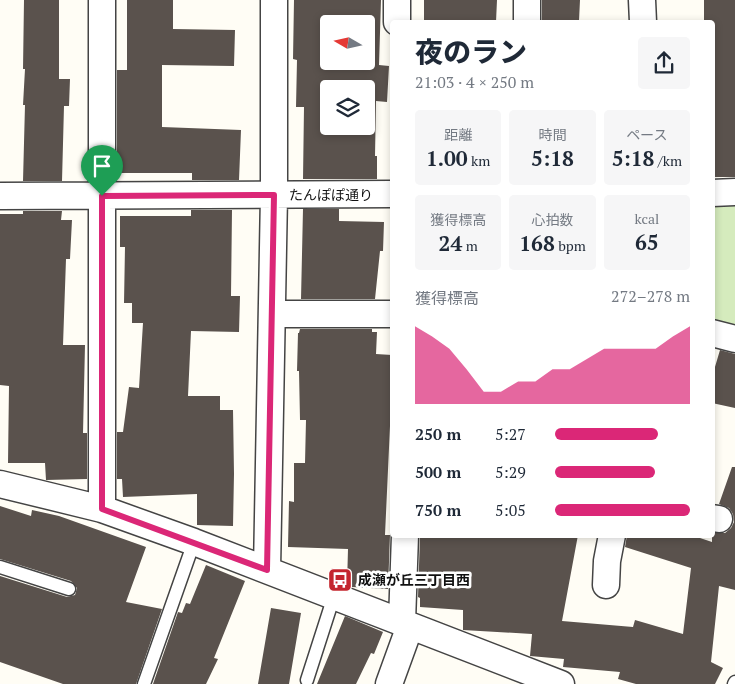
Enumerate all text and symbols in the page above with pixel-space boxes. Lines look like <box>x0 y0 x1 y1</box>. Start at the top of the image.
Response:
north arrow <box>320 15 375 70</box>
map controls <box>320 15 375 135</box>
text: 夜のラン <box>415 33 527 70</box>
button: share <box>638 37 690 89</box>
text: 21:03 · 4 × 250 m <box>415 71 534 93</box>
button: layers <box>320 80 375 135</box>
text: 距離 <box>444 125 472 144</box>
text: 時間 <box>538 125 566 144</box>
text: ペース <box>626 125 667 144</box>
text: 1.00 <box>426 144 468 172</box>
text: 5:18 <box>531 144 574 172</box>
text: 5:18 <box>612 144 654 172</box>
pin <box>81 145 123 196</box>
text: km <box>468 151 490 170</box>
text: /km <box>654 151 682 170</box>
icon: arrive <box>88 152 116 180</box>
street label: たんぽぽ通り <box>289 185 373 204</box>
text: kcal <box>634 209 659 228</box>
text: 獲得標高 <box>430 210 486 229</box>
text: 心拍数 <box>531 210 573 229</box>
text: 65 <box>635 228 659 256</box>
text: 24 <box>439 229 462 257</box>
text: 168 <box>519 229 555 257</box>
text: m <box>462 236 478 255</box>
text: bpm <box>555 236 586 255</box>
text: 272–278 m <box>611 285 690 307</box>
text: 獲得標高 <box>415 287 479 309</box>
text: 250 m <box>415 423 461 445</box>
text: 5:27 <box>495 423 526 445</box>
text: 500 m <box>415 461 461 483</box>
text: 5:29 <box>495 461 526 483</box>
text: 750 m <box>415 499 461 521</box>
text: 5:05 <box>495 499 526 521</box>
bus stop icon: 成瀬が丘三丁目西 <box>327 567 353 593</box>
place label: 成瀬が丘三丁目西 <box>358 570 470 589</box>

